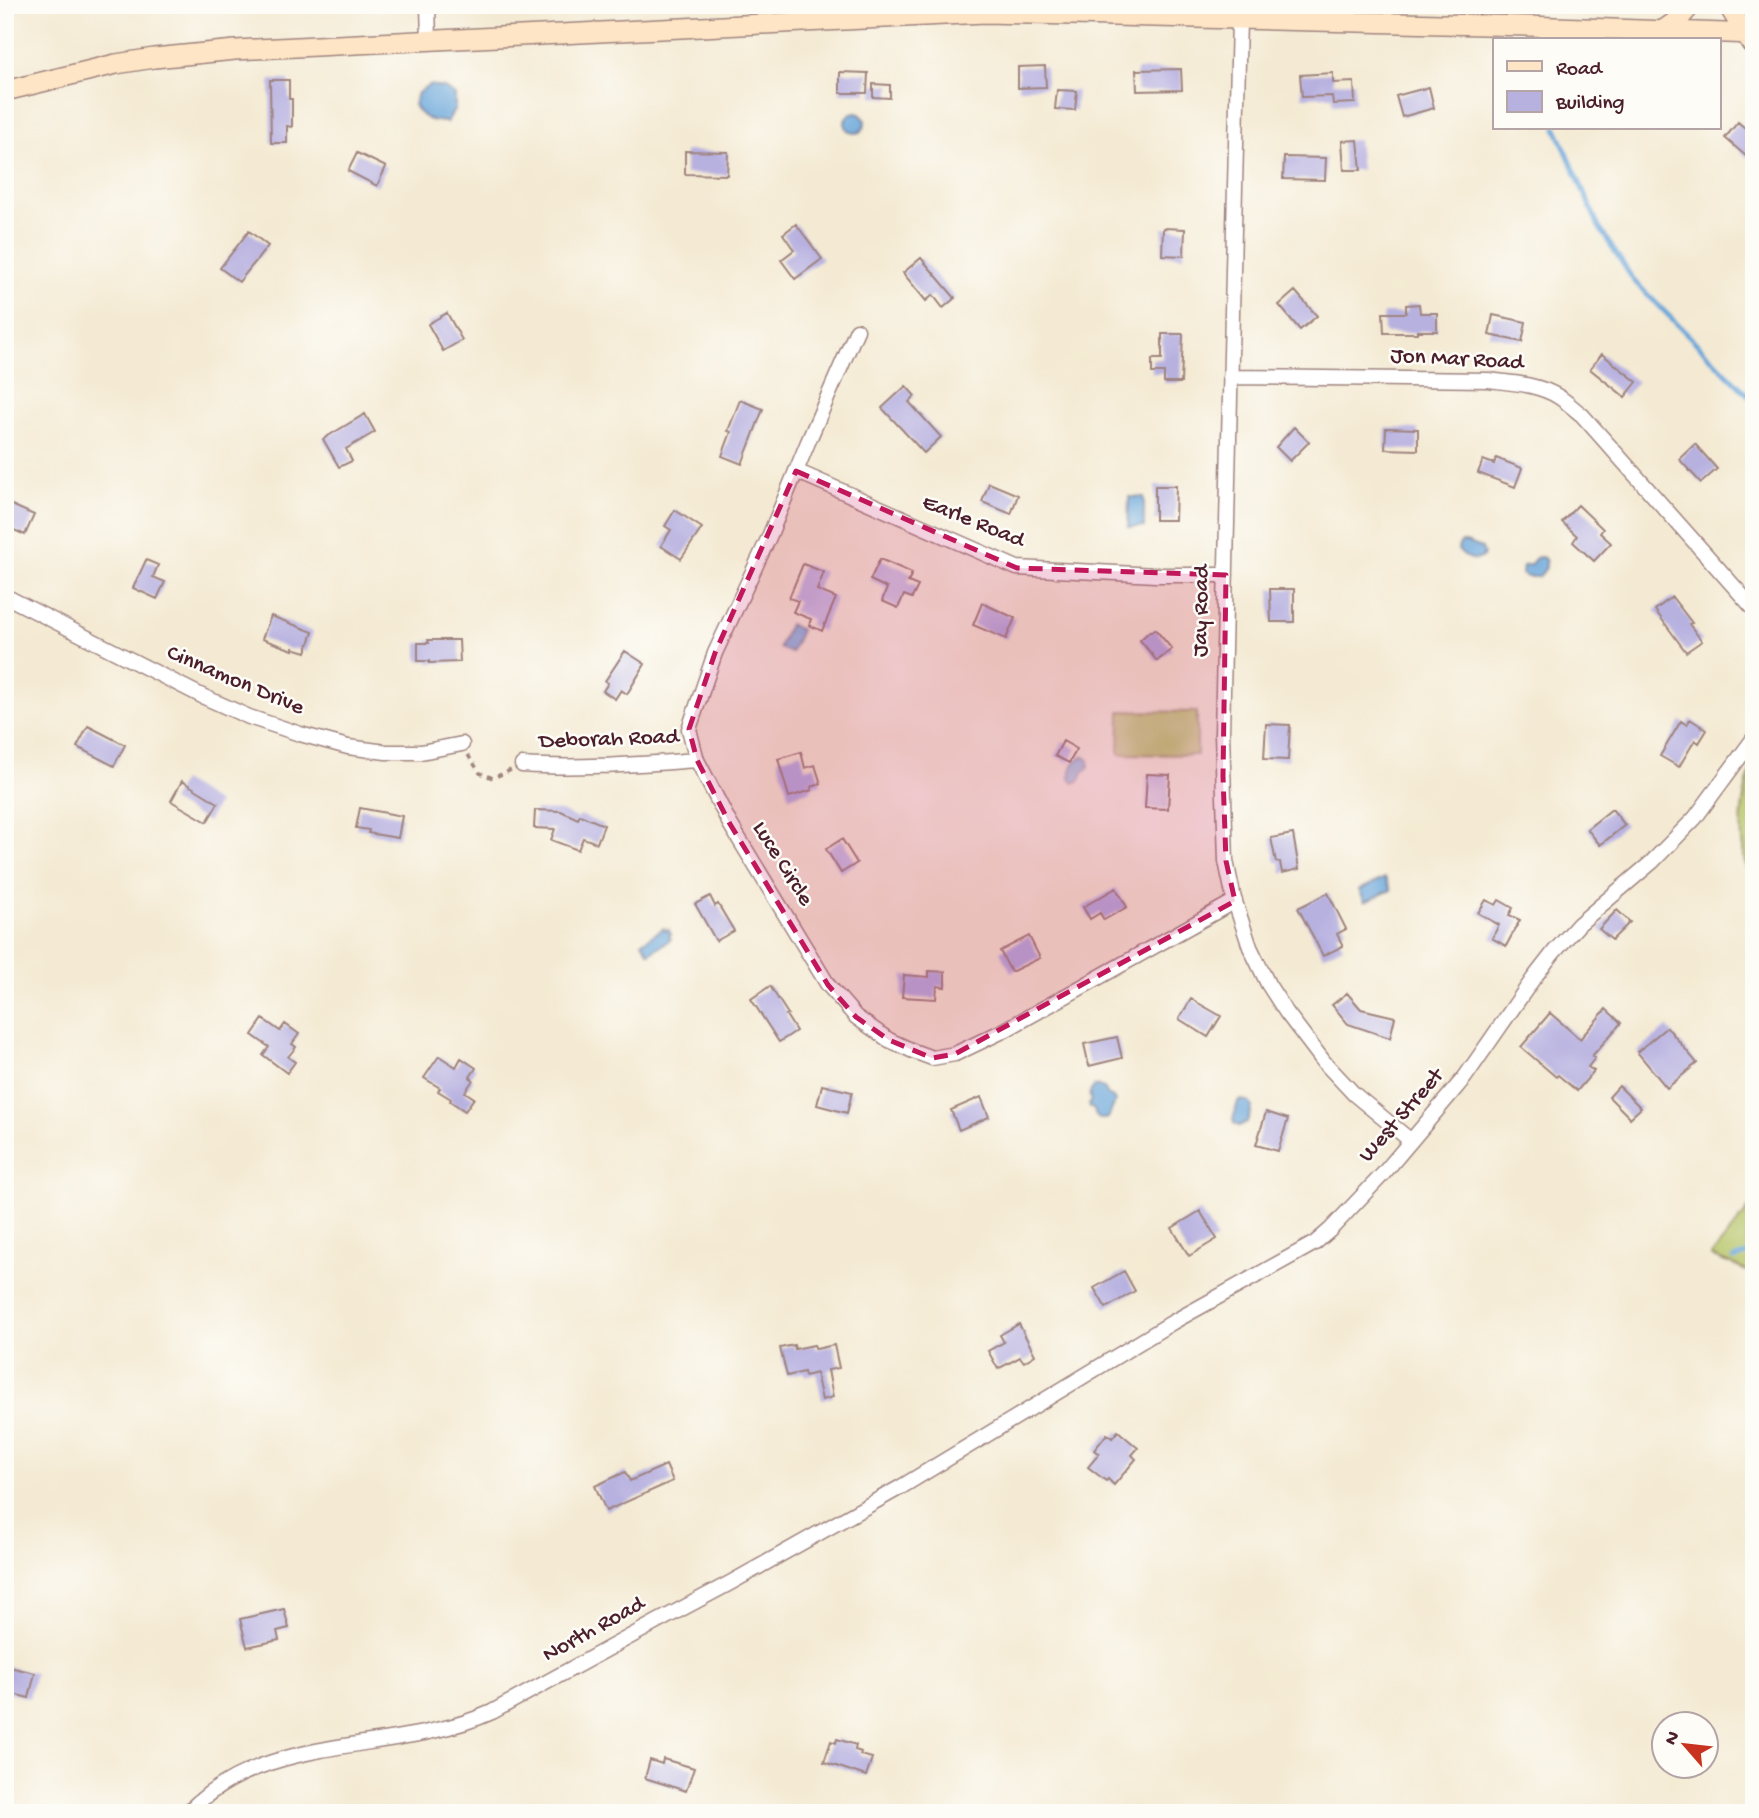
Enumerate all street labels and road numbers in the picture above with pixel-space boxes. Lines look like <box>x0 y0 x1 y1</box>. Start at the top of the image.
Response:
street label: Jon Mar Road <box>1390 343 1526 377</box>
street label: Earle Road <box>918 489 1029 555</box>
street label: Jay Road <box>1188 563 1216 657</box>
street label: Cinnamon Drive <box>162 640 309 723</box>
street label: Deborah Road <box>537 724 681 756</box>
street label: Luce Circle <box>745 817 819 912</box>
street label: West Street <box>1354 1062 1451 1169</box>
street label: North Road <box>538 1590 651 1669</box>

